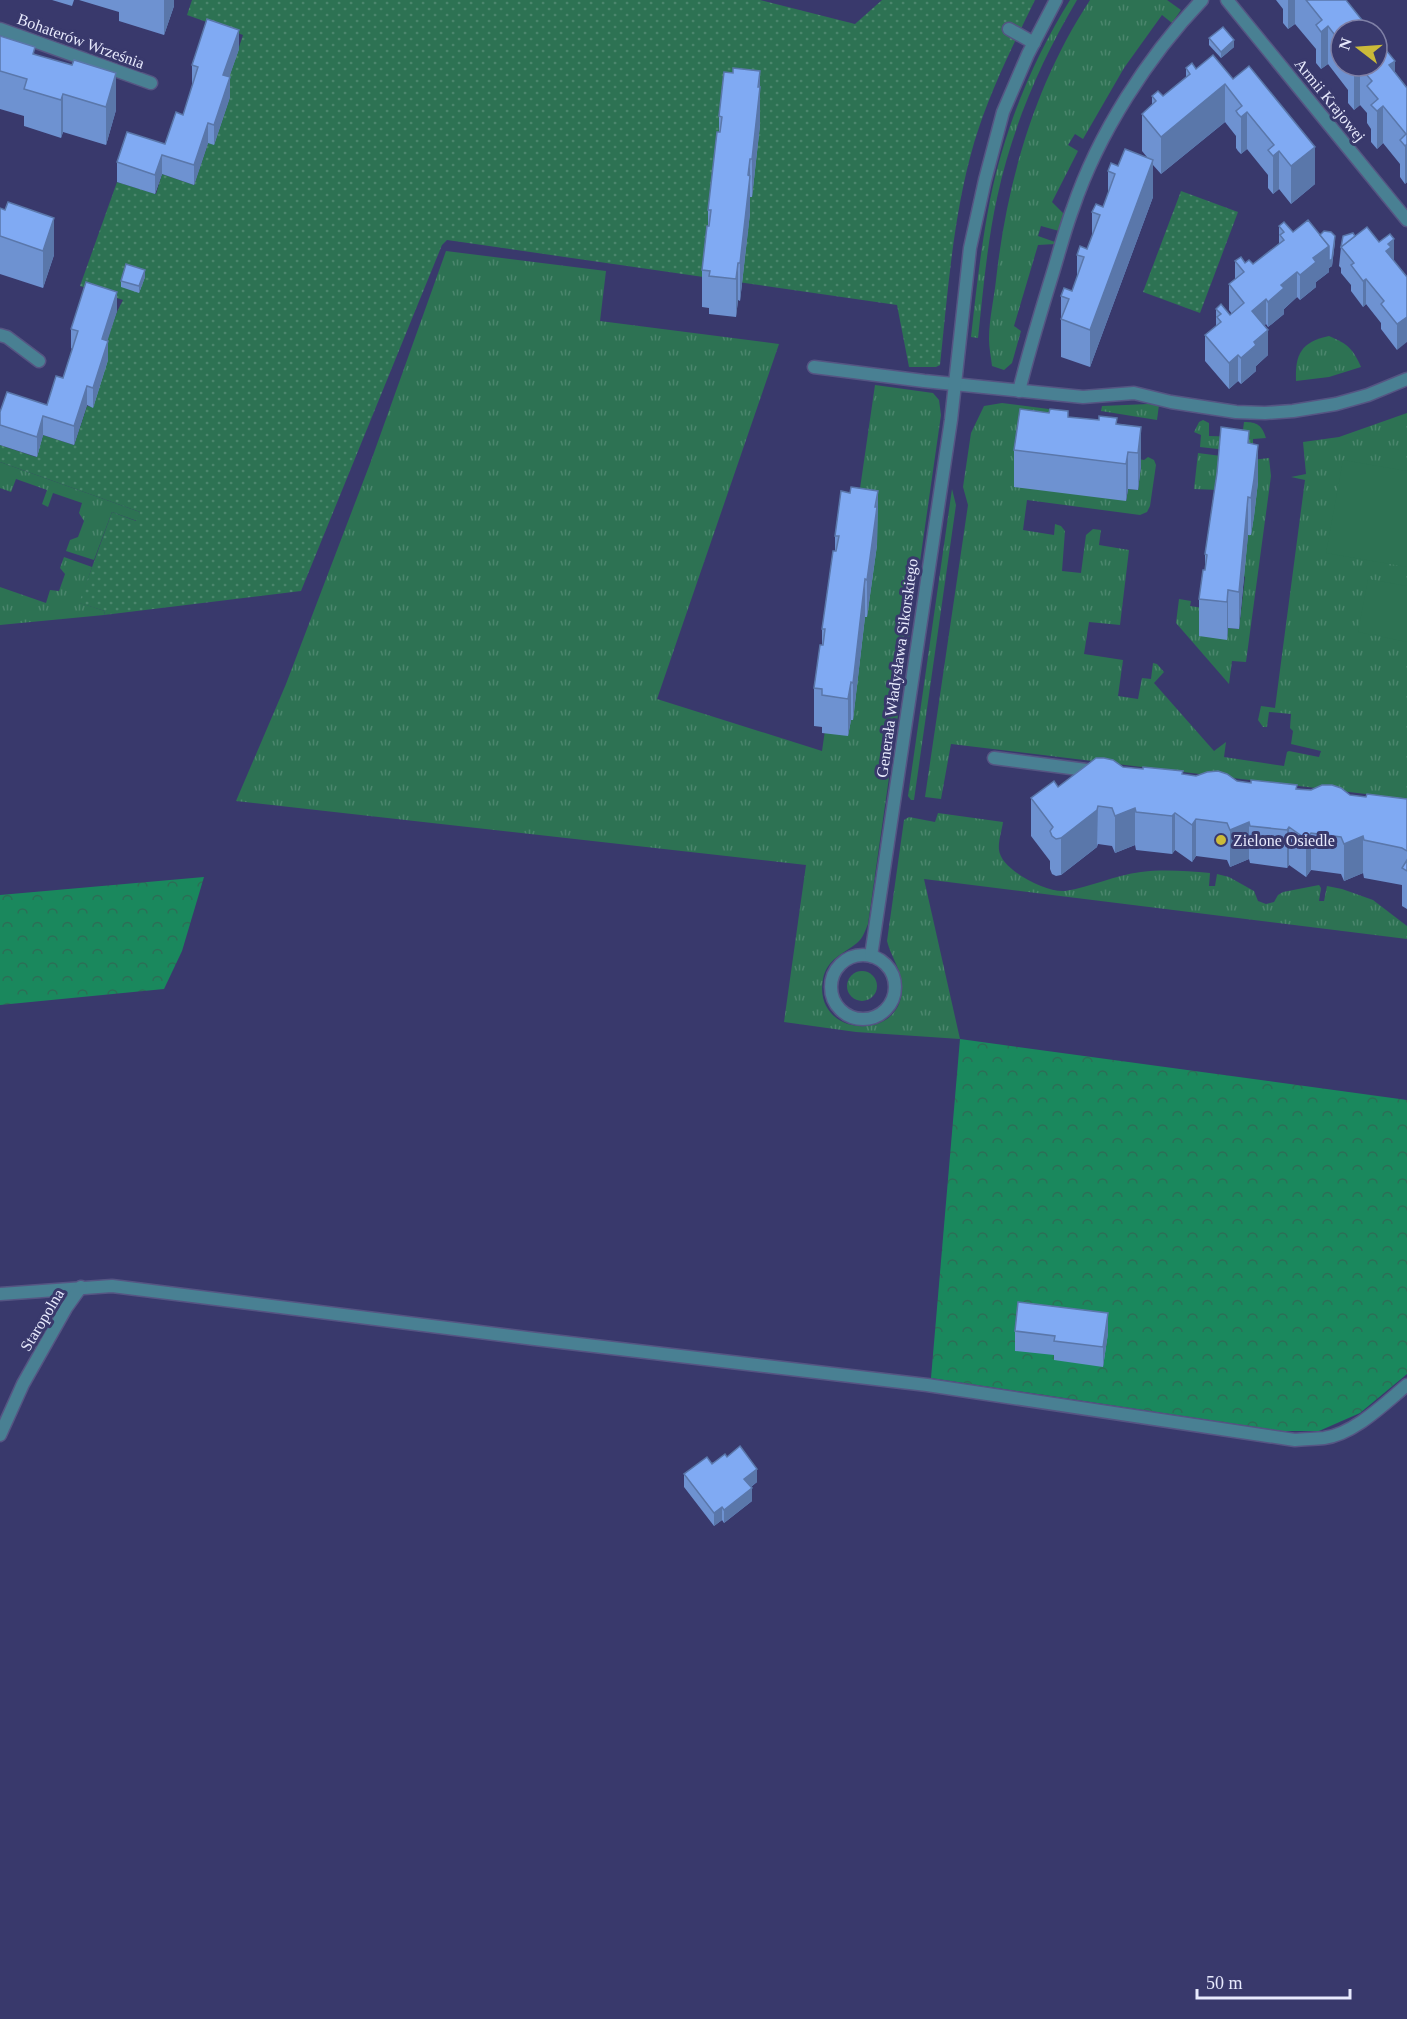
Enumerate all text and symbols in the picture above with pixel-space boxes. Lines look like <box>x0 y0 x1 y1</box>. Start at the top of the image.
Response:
street label: Bohaterów Września <box>15 10 147 72</box>
north arrow <box>1329 18 1389 78</box>
text: N <box>1335 35 1355 52</box>
street label: Armii Krajowej <box>1291 55 1369 146</box>
street label: Generała Władysława Sikorskiego <box>873 557 922 779</box>
place label: Zielone Osiedle <box>1233 832 1335 849</box>
marker: Zielone Osiedle <box>1214 833 1228 847</box>
street label: Staropolna <box>17 1286 68 1355</box>
scale bar <box>1197 1962 1350 2000</box>
text: 50 m <box>1206 1973 1243 1993</box>

